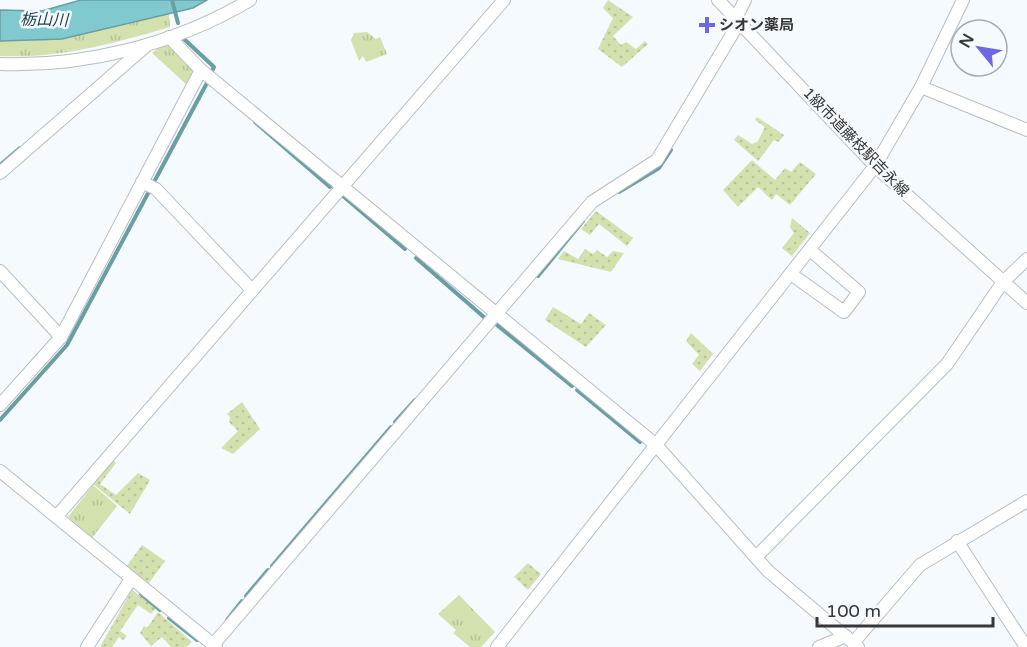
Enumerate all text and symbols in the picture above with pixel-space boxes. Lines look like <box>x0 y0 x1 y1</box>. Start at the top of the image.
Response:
water label: 栃山川 <box>20 10 70 30</box>
place label: シオン薬局 <box>719 16 794 34</box>
marker: シオン薬局 <box>700 18 714 32</box>
north arrow <box>949 18 1009 78</box>
text: N <box>955 30 979 52</box>
street label: 1級市道藤枝駅吉永線 <box>799 84 913 200</box>
scale bar <box>817 590 992 628</box>
text: 100 m <box>826 600 881 622</box>

